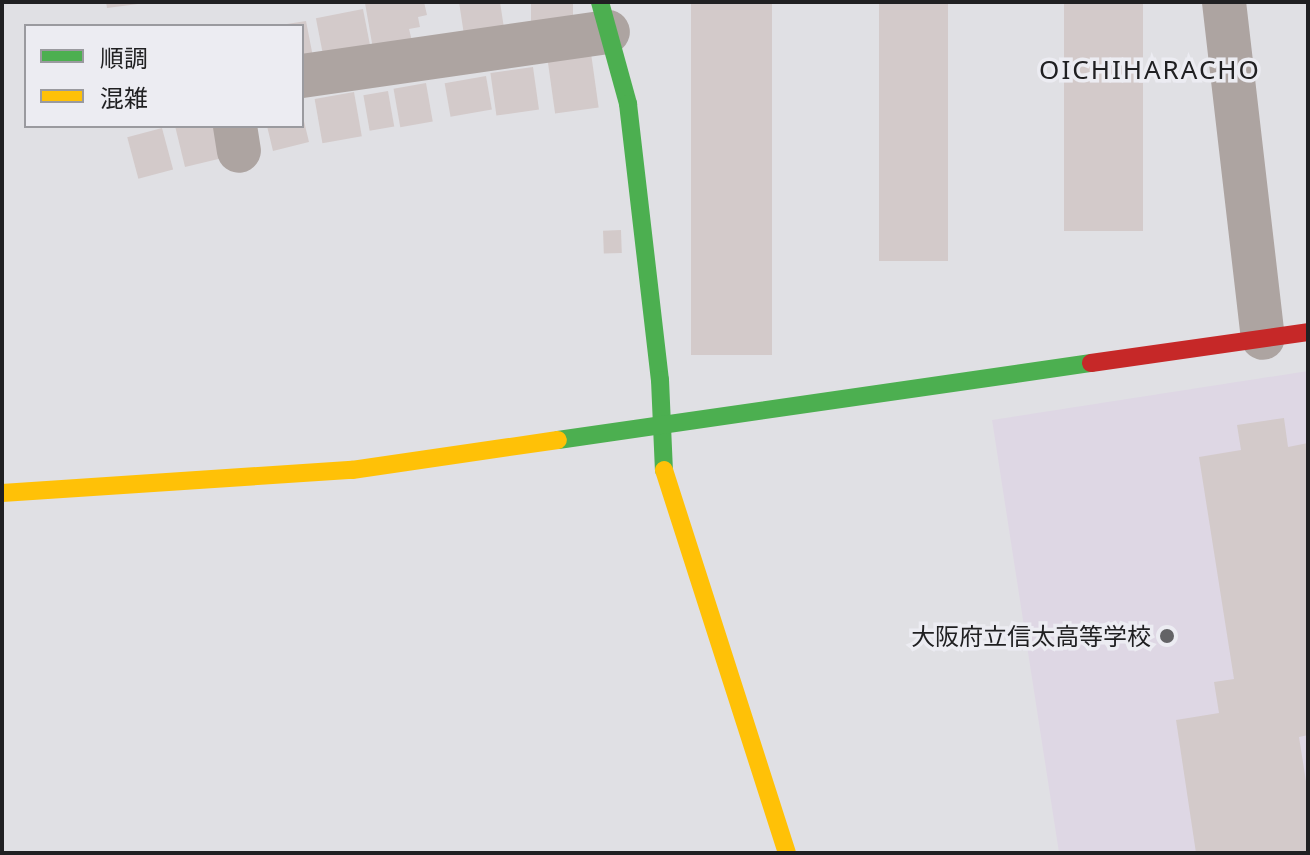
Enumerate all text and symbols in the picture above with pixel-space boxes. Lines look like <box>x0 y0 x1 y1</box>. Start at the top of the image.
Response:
legend <box>24 24 304 128</box>
text: 順調 <box>100 41 148 74</box>
district label: OICHIHARACHO <box>1039 54 1261 86</box>
text: 混雑 <box>100 81 148 114</box>
place label: 大阪府立信太高等学校 <box>911 622 1151 650</box>
marker: 大阪府立信太高等学校 <box>1158 627 1176 645</box>

